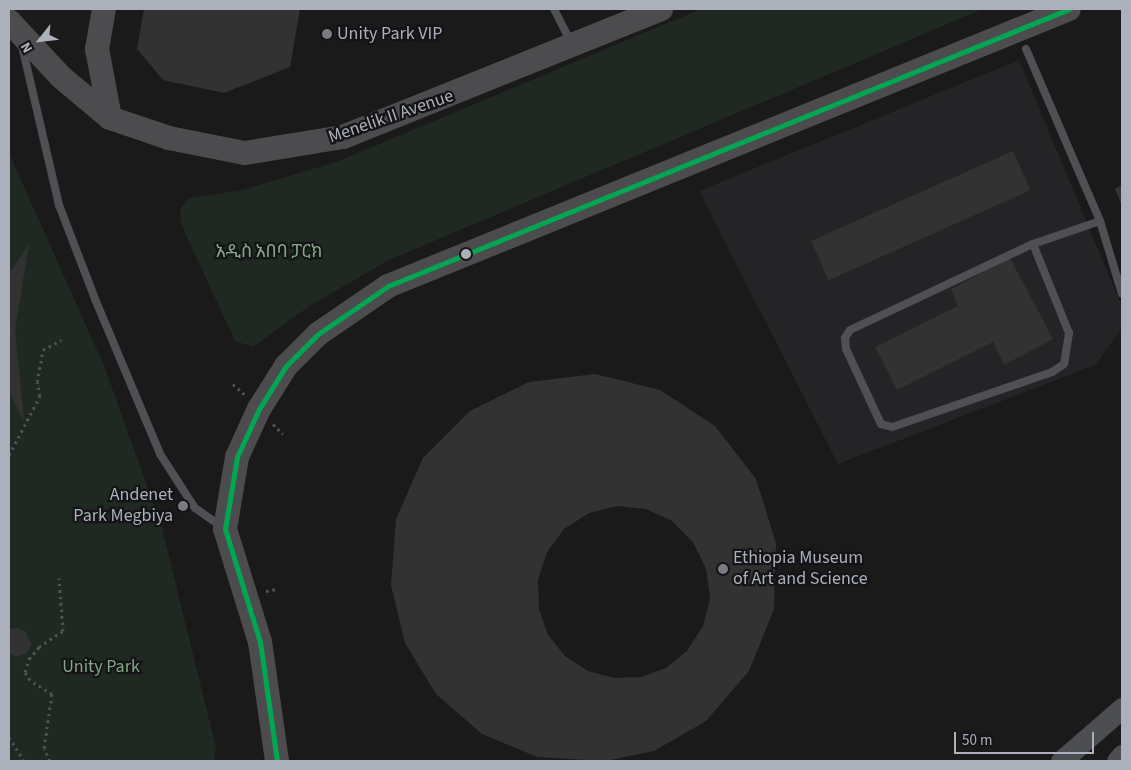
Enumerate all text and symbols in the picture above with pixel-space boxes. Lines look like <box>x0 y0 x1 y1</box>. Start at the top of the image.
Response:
north arrow <box>15 15 65 65</box>
place label: Unity Park VIP <box>337 23 442 45</box>
marker: Unity Park VIP <box>321 28 333 40</box>
text: N <box>16 38 38 56</box>
street label: Menelik II Avenue <box>326 85 456 149</box>
park label: አዲስ አበባ ፓርክ <box>216 241 322 263</box>
unlabelled marker <box>461 249 471 259</box>
place label: Andenet Park Megbiya <box>73 485 173 528</box>
marker: Andenet Park Megbiya <box>177 500 189 512</box>
place label: Ethiopia Museum of Art and Science <box>733 548 868 590</box>
marker: Ethiopia Museum of Art and Science <box>717 563 729 575</box>
park label: Unity Park <box>62 656 140 678</box>
scale bar <box>956 722 1096 754</box>
text: 50 m <box>962 730 992 751</box>

